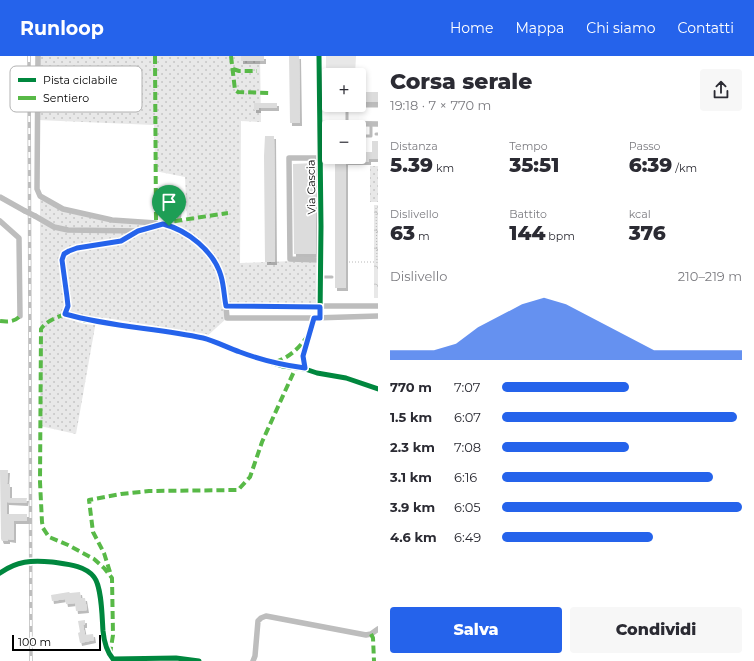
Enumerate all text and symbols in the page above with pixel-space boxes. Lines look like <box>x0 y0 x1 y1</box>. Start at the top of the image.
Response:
text: Runloop <box>20 17 104 40</box>
text: Home <box>450 19 493 37</box>
text: Mappa <box>515 19 564 37</box>
text: Chi siamo <box>586 19 656 37</box>
text: Contatti <box>678 19 734 37</box>
legend <box>10 66 142 112</box>
map controls <box>322 68 366 164</box>
button: + <box>322 68 366 112</box>
text: Corsa serale <box>390 68 532 95</box>
button: share <box>700 69 742 111</box>
text: Pista ciclabile <box>43 73 118 87</box>
text: Sentiero <box>43 91 89 105</box>
text: 19:18 · 7 × 770 m <box>390 97 491 113</box>
button: − <box>322 120 366 164</box>
text: Distanza <box>390 139 438 153</box>
text: Tempo <box>509 139 548 153</box>
text: Passo <box>629 139 661 153</box>
text: 5.39 <box>390 153 433 177</box>
text: 35:51 <box>509 153 559 177</box>
text: 6:39 <box>629 153 672 177</box>
street label: Via Cascia <box>304 159 318 215</box>
text: km <box>433 161 454 175</box>
text: /km <box>672 161 697 175</box>
pin <box>152 185 186 226</box>
icon: arrive <box>158 191 180 213</box>
text: Dislivello <box>390 207 439 221</box>
text: Battito <box>509 207 547 221</box>
text: kcal <box>629 207 651 221</box>
text: 63 <box>390 221 415 245</box>
text: 144 <box>509 221 545 245</box>
text: 376 <box>629 221 666 245</box>
text: m <box>415 229 430 243</box>
text: bpm <box>545 229 575 243</box>
text: Dislivello <box>390 268 447 284</box>
text: 210–219 m <box>678 268 742 284</box>
text: 770 m <box>390 379 432 395</box>
text: 7:07 <box>454 379 480 395</box>
text: 1.5 km <box>390 409 432 425</box>
text: 6:07 <box>454 409 481 425</box>
text: 2.3 km <box>390 439 435 455</box>
text: 7:08 <box>454 439 481 455</box>
text: 3.1 km <box>390 469 432 485</box>
text: 6:16 <box>454 469 477 485</box>
text: 3.9 km <box>390 499 435 515</box>
text: 6:05 <box>454 499 481 515</box>
text: 4.6 km <box>390 529 437 545</box>
text: 6:49 <box>454 529 481 545</box>
button: Salva <box>390 607 562 653</box>
button: Condividi <box>570 607 742 653</box>
scale bar <box>12 633 101 652</box>
text: 100 m <box>18 635 51 649</box>

